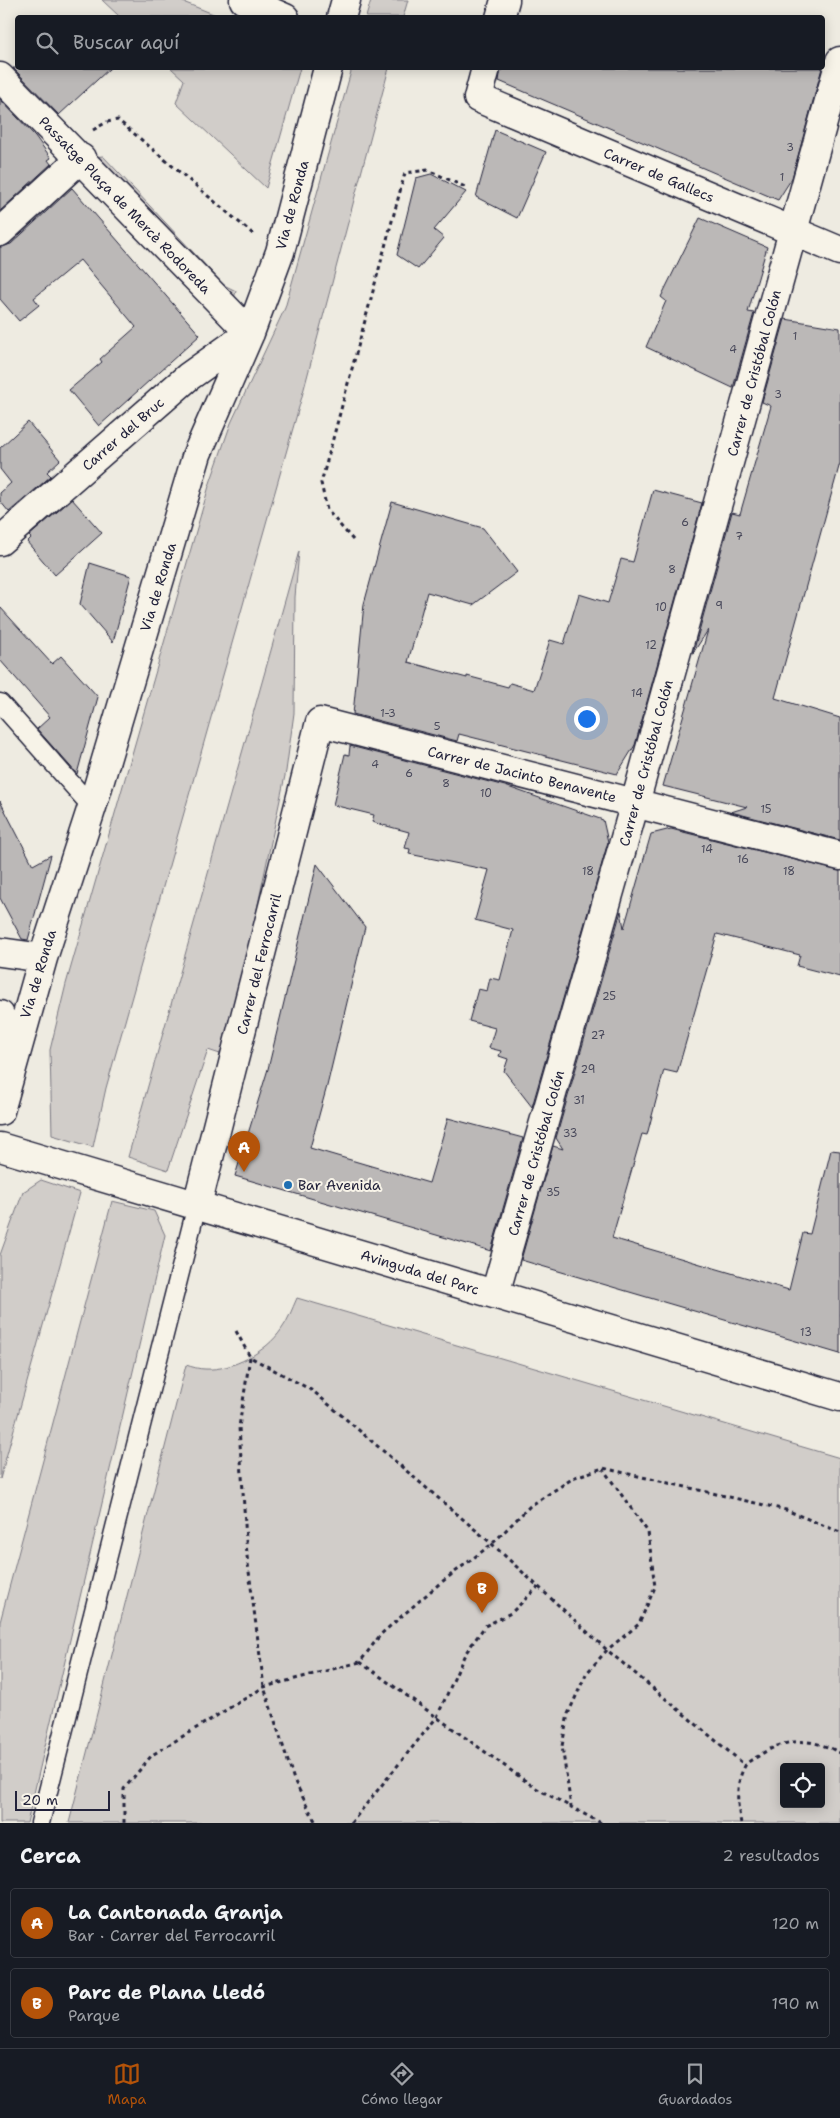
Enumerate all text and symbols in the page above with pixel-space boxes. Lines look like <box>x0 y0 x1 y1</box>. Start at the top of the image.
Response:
search box <box>15 15 825 70</box>
icon: search <box>33 29 61 57</box>
text: Buscar aquí <box>73 30 179 55</box>
street label: Passatge Plaça de Mercè Rodoreda <box>35 112 215 298</box>
house number: 3 <box>786 140 794 155</box>
street label: Carrer de Gallecs <box>601 144 717 206</box>
street label: Via de Ronda <box>271 158 313 252</box>
house number: 1 <box>780 170 784 185</box>
street label: Carrer de Cristóbal Colón <box>723 287 785 458</box>
house number: 1 <box>793 329 797 344</box>
house number: 4 <box>729 342 737 357</box>
house number: 3 <box>774 387 782 402</box>
street label: Carrer del Bruc <box>78 393 168 475</box>
house number: 6 <box>681 515 689 530</box>
house number: 7 <box>735 529 743 544</box>
street label: Via de Ronda <box>136 540 180 634</box>
house number: 8 <box>668 562 676 577</box>
house number: 9 <box>715 598 723 613</box>
house number: 10 <box>655 600 667 615</box>
house number: 12 <box>645 638 657 653</box>
street label: Carrer de Cristóbal Colón <box>615 677 677 848</box>
house number: 14 <box>631 686 643 701</box>
house number: 1-3 <box>380 706 396 721</box>
your location <box>574 706 600 732</box>
house number: 5 <box>434 719 441 734</box>
street label: Carrer de Jacinto Benavente <box>426 742 618 806</box>
house number: 4 <box>371 757 379 772</box>
house number: 6 <box>405 766 413 781</box>
house number: 8 <box>442 776 450 791</box>
house number: 10 <box>480 786 492 801</box>
house number: 15 <box>760 802 772 817</box>
house number: 14 <box>701 842 713 857</box>
house number: 16 <box>737 852 749 867</box>
house number: 18 <box>582 864 594 879</box>
house number: 18 <box>783 864 795 879</box>
street label: Carrer del Ferrocarril <box>233 891 285 1036</box>
street label: Via de Ronda <box>16 927 60 1021</box>
house number: 25 <box>602 989 616 1004</box>
house number: 27 <box>591 1028 606 1043</box>
house number: 29 <box>581 1062 595 1077</box>
street label: Carrer de Cristóbal Colón <box>504 1068 568 1238</box>
house number: 31 <box>573 1093 585 1108</box>
house number: 33 <box>563 1126 577 1141</box>
pin: A <box>228 1131 260 1172</box>
place label: Bar Avenida <box>298 1176 381 1194</box>
marker: Bar Avenida <box>282 1179 294 1191</box>
house number: 35 <box>546 1185 560 1200</box>
street label: Avinguda del Parc <box>359 1245 481 1299</box>
house number: 13 <box>800 1325 812 1340</box>
pin: B <box>466 1572 498 1613</box>
map controls <box>780 1763 825 1808</box>
button: locate <box>780 1763 825 1808</box>
scale bar <box>15 1788 110 1811</box>
text: 20 m <box>22 1791 58 1809</box>
text: Cerca <box>20 1842 81 1870</box>
text: 2 resultados <box>722 1845 820 1866</box>
text: La Cantonada Granja <box>68 1900 283 1925</box>
text: A <box>31 1913 43 1934</box>
text: 120 m <box>772 1913 819 1934</box>
text: Bar · Carrer del Ferrocarril <box>68 1925 275 1946</box>
text: Parc de Plana Lledó <box>68 1980 265 2005</box>
text: B <box>32 1993 42 2014</box>
text: 190 m <box>772 1993 819 2014</box>
text: Parque <box>68 2005 120 2026</box>
tab: Mapa <box>108 2060 146 2108</box>
tab: Cómo llegar <box>361 2060 443 2108</box>
tab: Guardados <box>658 2060 732 2108</box>

